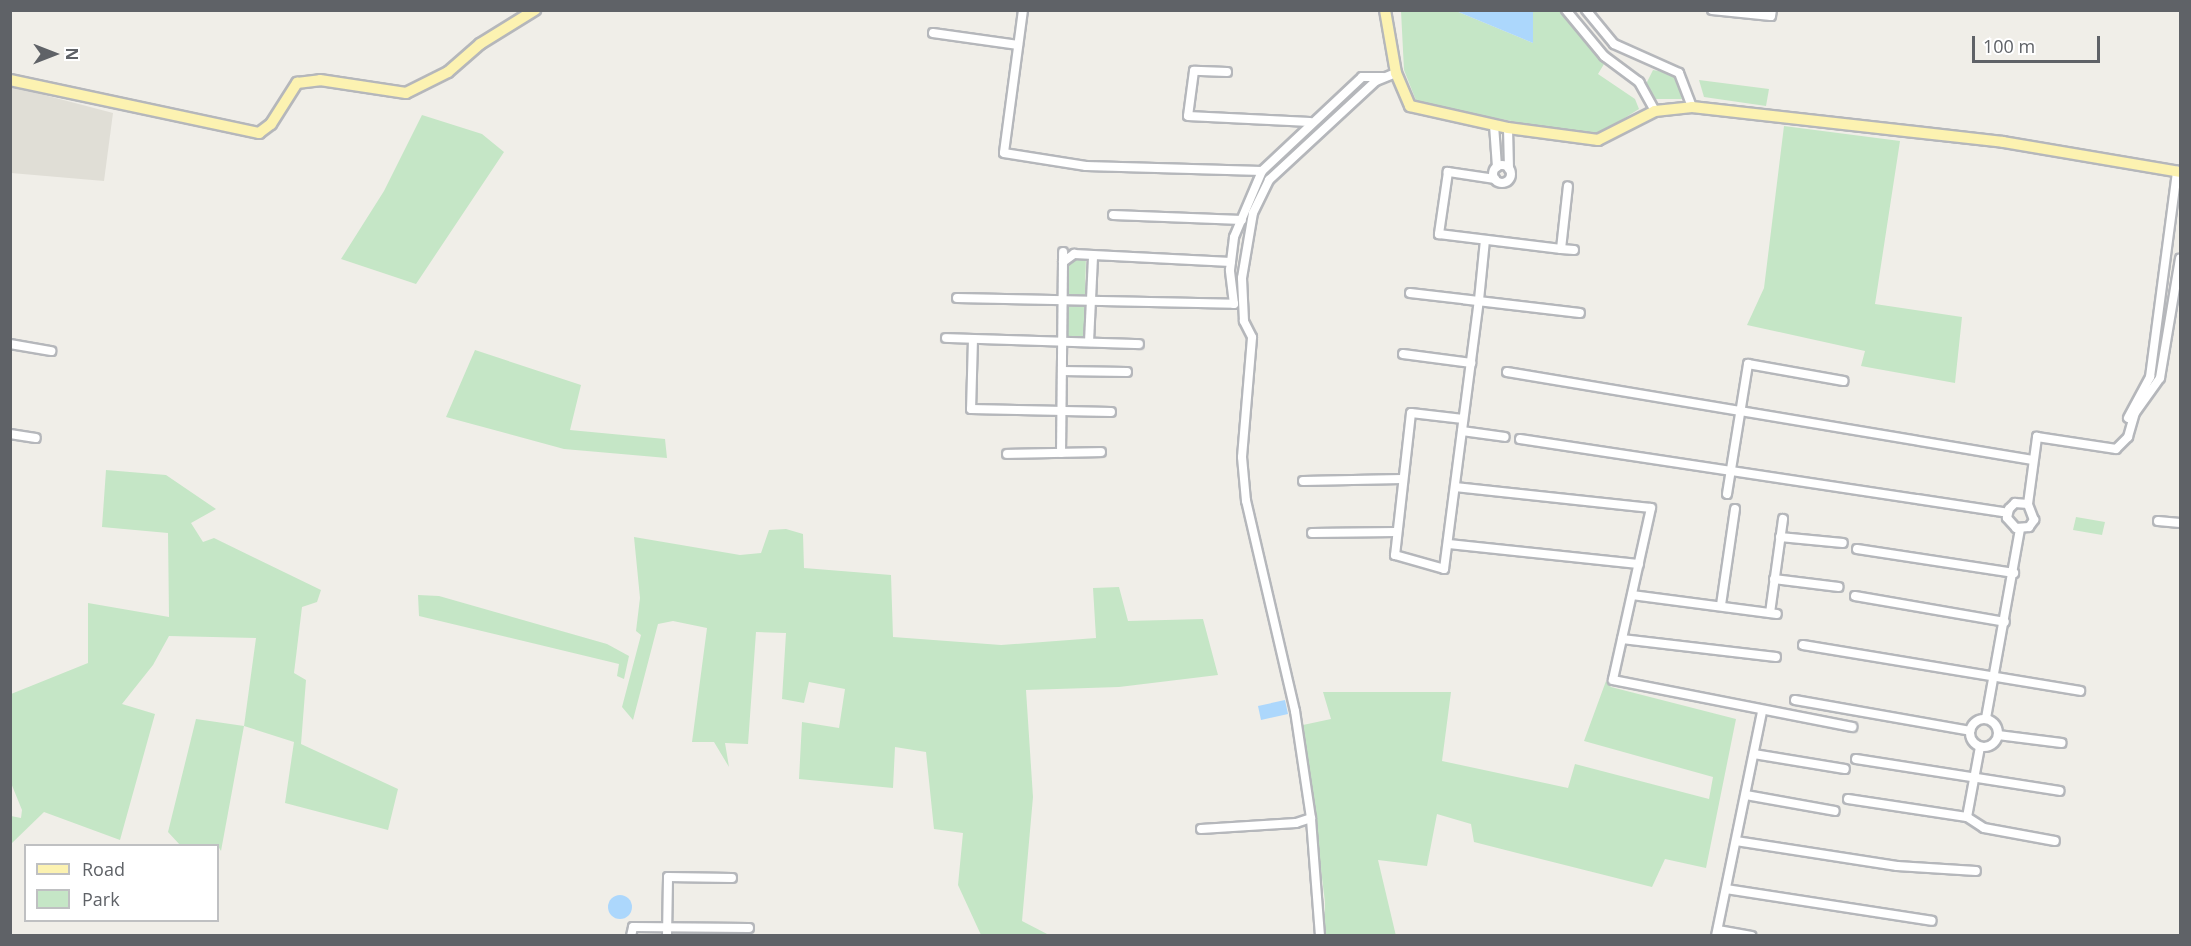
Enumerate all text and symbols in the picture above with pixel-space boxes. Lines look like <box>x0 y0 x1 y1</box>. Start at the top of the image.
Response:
north arrow <box>24 24 84 84</box>
scale bar <box>1975 24 2102 62</box>
text: 100 m <box>1983 34 2035 58</box>
text: N <box>61 47 83 61</box>
legend <box>24 844 219 922</box>
text: Road <box>82 857 125 881</box>
text: Park <box>82 887 120 911</box>

